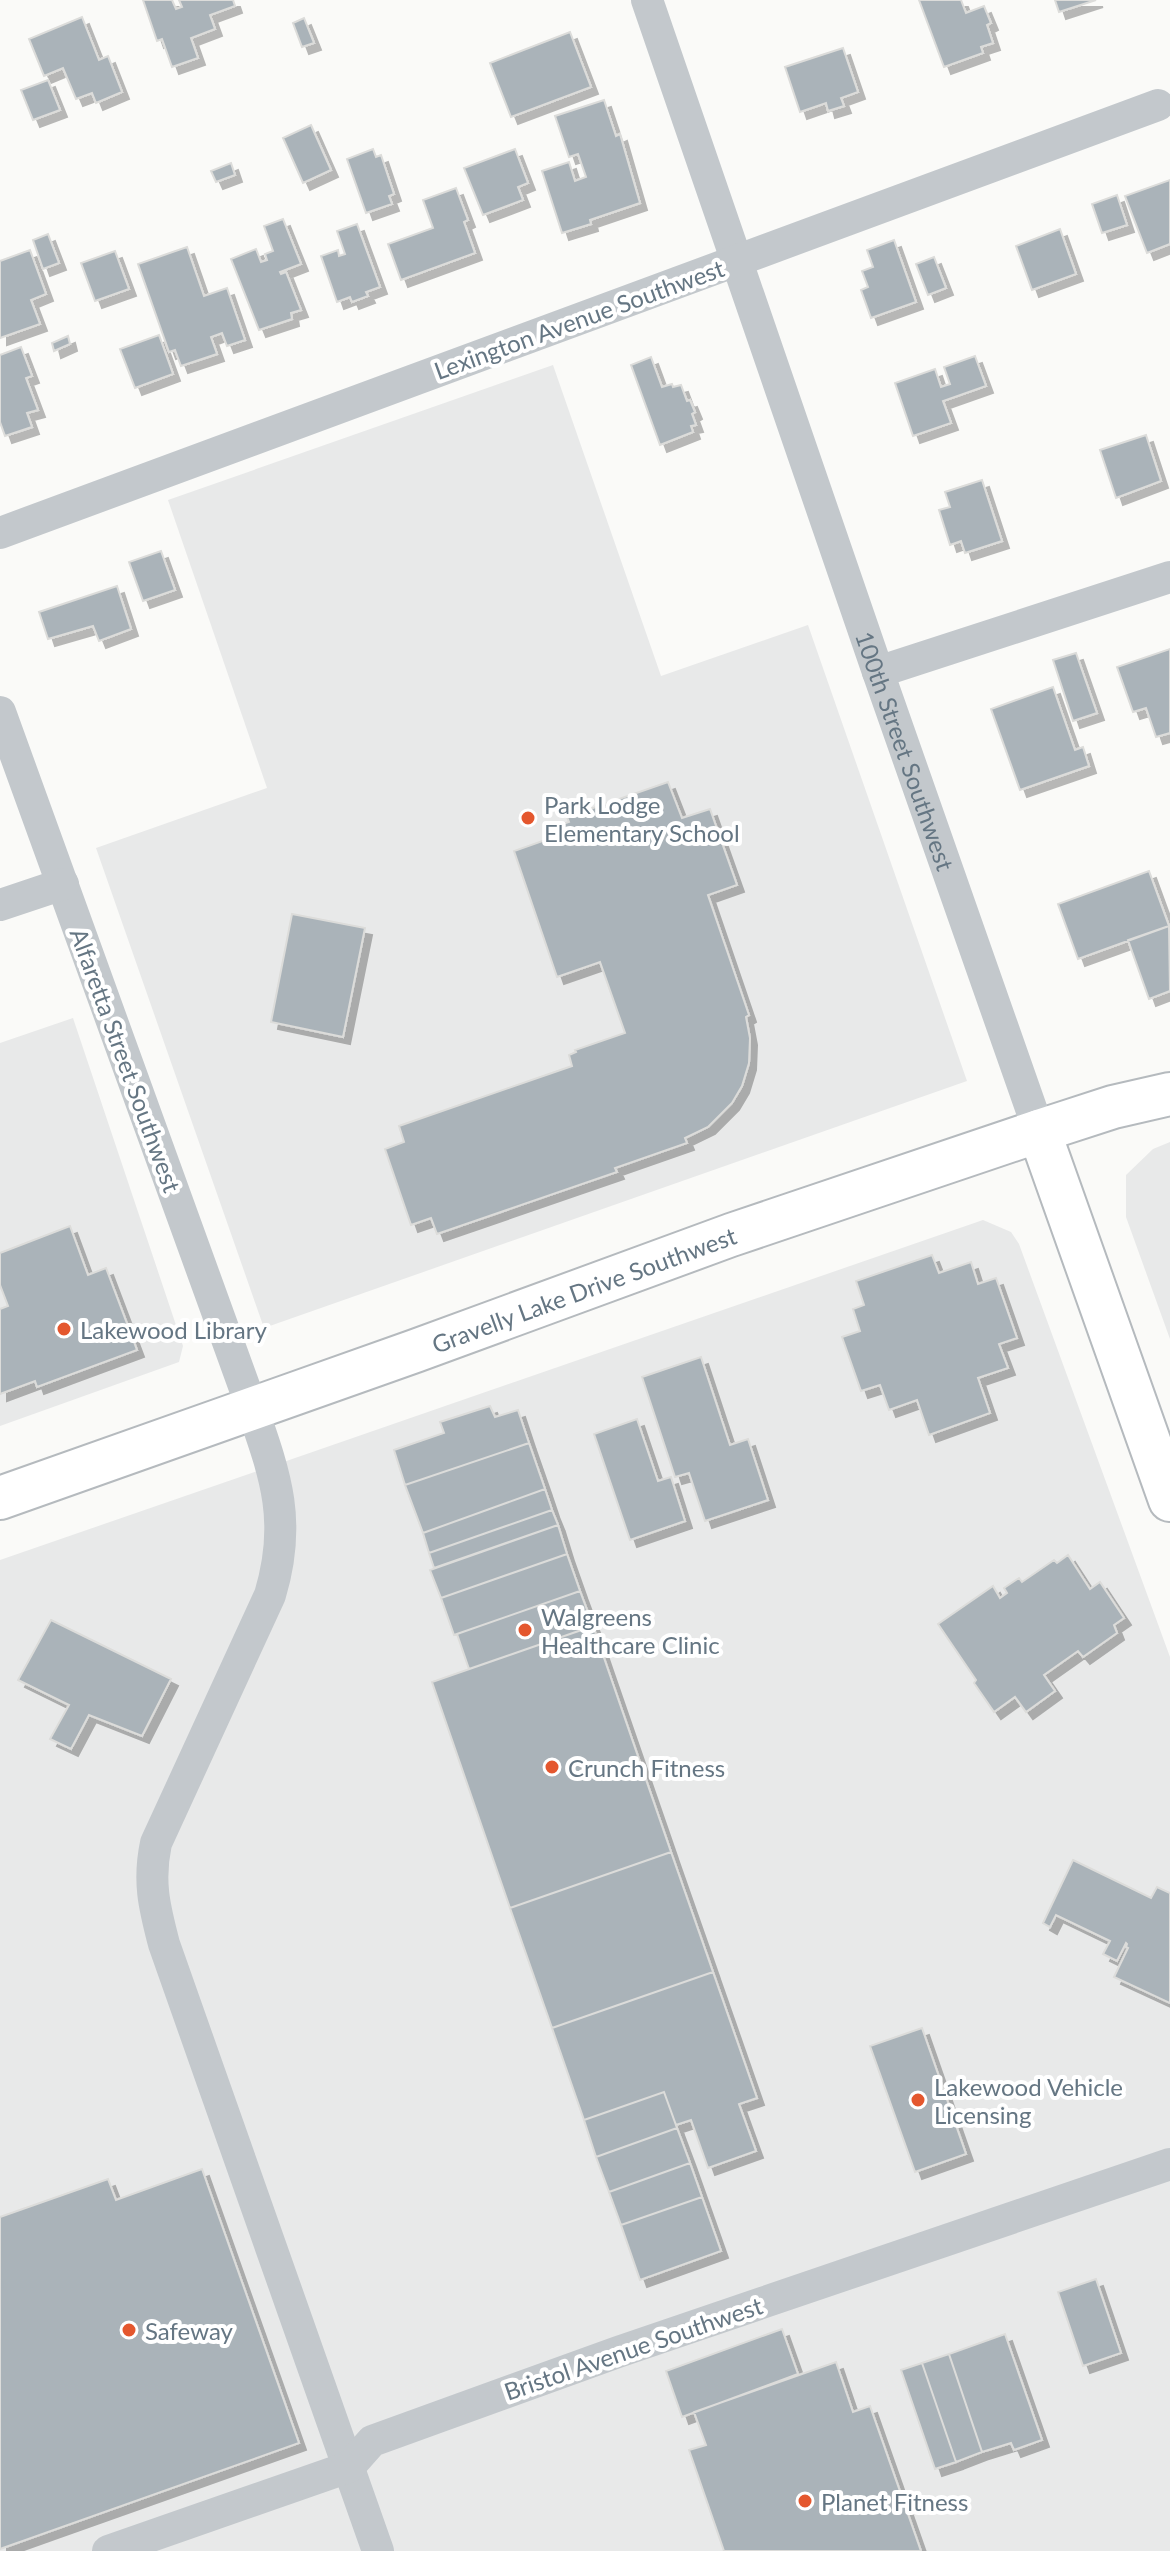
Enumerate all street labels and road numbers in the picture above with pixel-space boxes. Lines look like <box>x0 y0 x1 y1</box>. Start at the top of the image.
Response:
street label: Lexington Avenue Southwest <box>430 253 728 385</box>
street label: 100th Street Southwest <box>851 627 961 875</box>
street label: Alfaretta Street Southwest <box>65 924 187 1196</box>
street label: Gravelly Lake Drive Southwest <box>428 1220 740 1358</box>
street label: Bristol Avenue Southwest <box>500 2290 766 2406</box>

